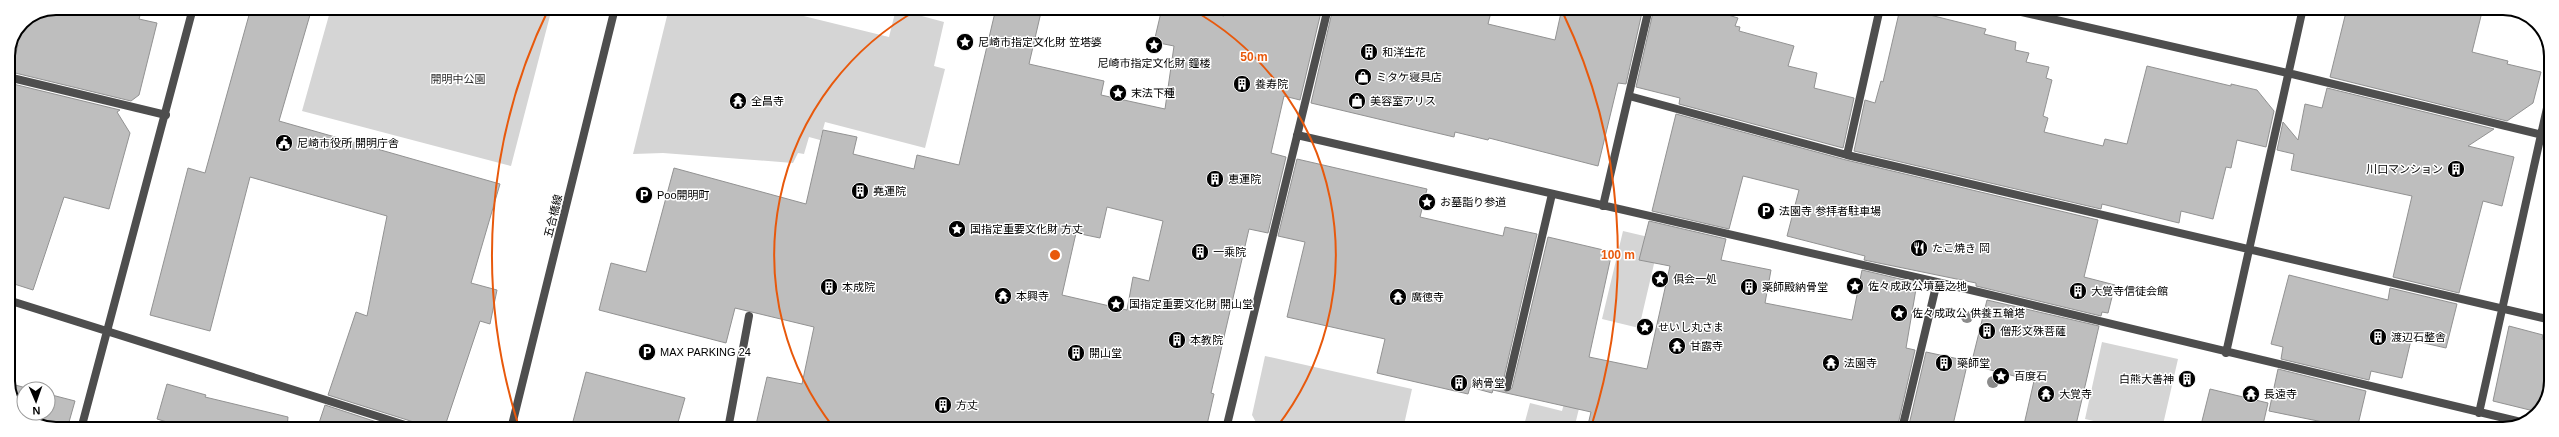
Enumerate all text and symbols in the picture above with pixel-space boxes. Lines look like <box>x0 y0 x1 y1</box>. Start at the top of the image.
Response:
place icon: 尼崎市指定文化財 笠塔婆 <box>955 32 975 52</box>
place icon: 尼崎市指定文化財 鐘楼 <box>1144 35 1164 55</box>
place label: 尼崎市指定文化財 笠塔婆 <box>978 36 1102 48</box>
building icon: 和洋生花 <box>1359 42 1379 62</box>
place label: 和洋生花 <box>1382 46 1426 58</box>
text: 50 m <box>1240 50 1268 64</box>
place label: 尼崎市指定文化財 鐘楼 <box>1097 57 1211 69</box>
shop icon: ミタケ寝具店 <box>1353 67 1373 87</box>
place label: ミタケ寝具店 <box>1376 71 1442 83</box>
park label: 開明中公園 <box>431 73 486 85</box>
building icon: 養寿院 <box>1232 74 1252 94</box>
place label: 養寿院 <box>1255 78 1288 90</box>
place icon: 末法下種 <box>1108 83 1128 103</box>
place label: 末法下種 <box>1131 87 1175 99</box>
temple icon: 全昌寺 <box>728 91 748 111</box>
shop icon: 美容室アリス <box>1347 91 1367 111</box>
place label: 全昌寺 <box>751 95 784 107</box>
place label: 美容室アリス <box>1370 95 1436 107</box>
public building icon: 尼崎市役所 開明庁舎 <box>274 133 294 153</box>
place label: 尼崎市役所 開明庁舎 <box>297 137 399 149</box>
building icon: 川口マンション <box>2446 159 2466 179</box>
place label: 川口マンション <box>2366 163 2443 175</box>
building icon: 恵運院 <box>1205 169 1225 189</box>
place label: 恵運院 <box>1228 173 1261 185</box>
building icon: 堯運院 <box>850 181 870 201</box>
parking icon: Poo開明町 <box>634 185 654 205</box>
place label: 堯運院 <box>873 185 906 197</box>
place label: Poo開明町 <box>657 189 710 201</box>
place icon: お墓詣り参道 <box>1417 192 1437 212</box>
street label: 五合橋線 <box>542 193 564 239</box>
place label: お墓詣り参道 <box>1440 196 1506 208</box>
parking icon: 法園寺 参拝者駐車場 <box>1756 201 1776 221</box>
place label: 法園寺 参拝者駐車場 <box>1779 205 1881 217</box>
place icon: 国指定重要文化財 方丈 <box>947 219 967 239</box>
place label: 国指定重要文化財 方丈 <box>970 223 1083 235</box>
restaurant icon: たこ焼き 岡 <box>1909 238 1929 258</box>
building icon: 一乘院 <box>1190 242 1210 262</box>
place label: たこ焼き 岡 <box>1932 242 1990 254</box>
place label: 一乘院 <box>1213 246 1246 258</box>
centre of rings <box>1048 248 1062 262</box>
text: 100 m <box>1601 248 1635 262</box>
place icon: 俱会一処 <box>1650 269 1670 289</box>
place label: 俱会一処 <box>1673 273 1717 285</box>
place icon: 佐々成政公墳墓之地 <box>1845 276 1865 296</box>
building icon: 本成院 <box>819 277 839 297</box>
building icon: 薬師殿納骨堂 <box>1739 277 1759 297</box>
place label: 佐々成政公墳墓之地 <box>1868 280 1967 292</box>
place label: 本成院 <box>842 281 875 293</box>
place label: 薬師殿納骨堂 <box>1762 281 1828 293</box>
building icon: 大覚寺信徒会館 <box>2068 281 2088 301</box>
place label: 大覚寺信徒会館 <box>2091 285 2168 297</box>
temple icon: 本興寺 <box>993 286 1013 306</box>
temple icon: 廣徳寺 <box>1388 287 1408 307</box>
place label: 本興寺 <box>1016 290 1049 302</box>
place label: 廣徳寺 <box>1411 291 1444 303</box>
place icon: 国指定重要文化財 開山堂 <box>1106 294 1126 314</box>
place label: 国指定重要文化財 開山堂 <box>1129 298 1253 310</box>
place icon: 佐々成政公 供養五輪塔 <box>1889 303 1909 323</box>
place label: 佐々成政公 供養五輪塔 <box>1912 307 2025 319</box>
place icon: せいし丸さま <box>1635 317 1655 337</box>
place label: せいし丸さま <box>1658 321 1724 333</box>
building icon: 僧形文殊菩薩 <box>1977 321 1997 341</box>
place label: 僧形文殊菩薩 <box>2000 325 2066 337</box>
building icon: 渡辺石整舎 <box>2368 327 2388 347</box>
building icon: 本教院 <box>1167 330 1187 350</box>
place label: 渡辺石整舎 <box>2391 331 2446 343</box>
place label: 本教院 <box>1190 334 1223 346</box>
temple icon: 甘露寺 <box>1667 336 1687 356</box>
place label: 甘露寺 <box>1690 340 1723 352</box>
parking icon: MAX PARKING 24 <box>637 342 657 362</box>
building icon: 開山堂 <box>1066 343 1086 363</box>
place label: MAX PARKING 24 <box>660 346 751 358</box>
place label: 開山堂 <box>1089 347 1122 359</box>
temple icon: 法園寺 <box>1821 353 1841 373</box>
building icon: 藥師堂 <box>1934 353 1954 373</box>
place label: 法園寺 <box>1844 357 1877 369</box>
place label: 藥師堂 <box>1957 357 1990 369</box>
place icon: 百度石 <box>1991 366 2011 386</box>
building icon: 白熊大善神 <box>2177 369 2197 389</box>
place label: 百度石 <box>2014 370 2047 382</box>
building icon: 納骨堂 <box>1449 373 1469 393</box>
place label: 白熊大善神 <box>2119 373 2174 385</box>
place label: 納骨堂 <box>1472 377 1505 389</box>
north arrow <box>16 381 56 421</box>
temple icon: 大覚寺 <box>2036 384 2056 404</box>
temple icon: 長遠寺 <box>2241 384 2261 404</box>
place label: 大覚寺 <box>2059 388 2092 400</box>
place label: 長遠寺 <box>2264 388 2297 400</box>
building icon: 方丈 <box>933 395 953 415</box>
place label: 方丈 <box>956 399 978 411</box>
text: N <box>32 405 41 417</box>

